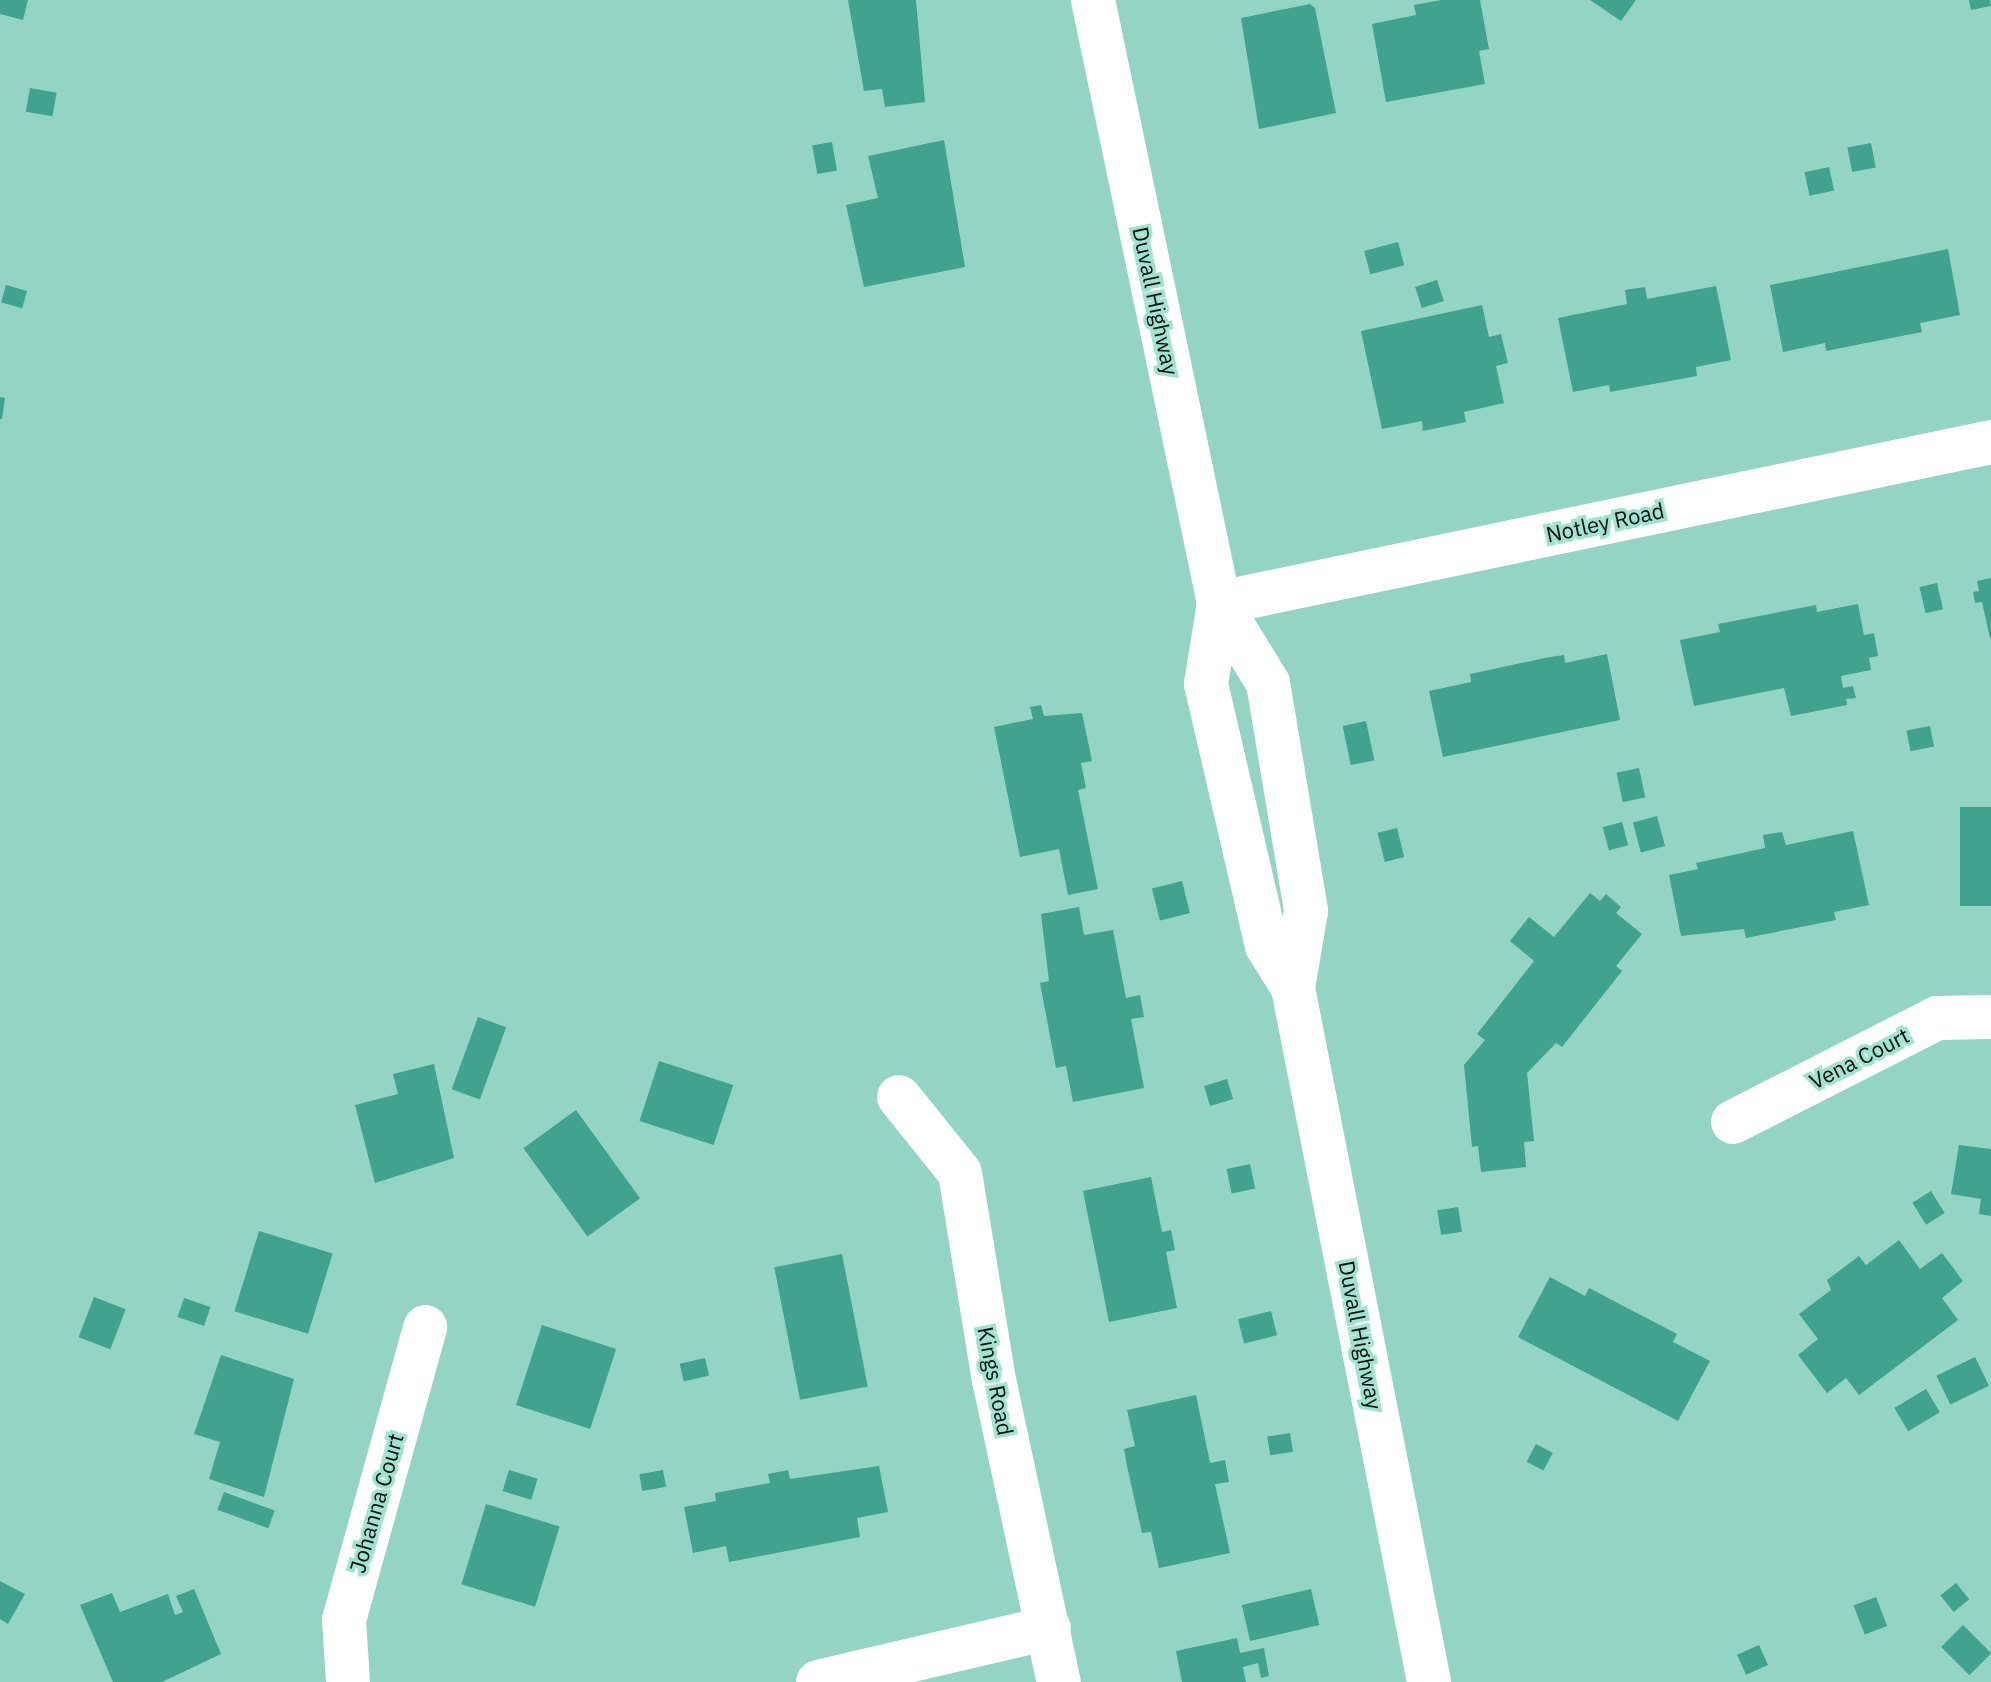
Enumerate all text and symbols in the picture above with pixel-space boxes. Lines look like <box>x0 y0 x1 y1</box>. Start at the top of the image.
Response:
street label: Duvall Highway <box>1127 224 1185 378</box>
street label: Notley Road <box>1543 497 1667 547</box>
street label: Vena Court <box>1805 1022 1913 1094</box>
street label: Duvall Highway <box>1334 1258 1388 1412</box>
street label: Kings Road <box>973 1324 1019 1438</box>
street label: Johanna Court <box>343 1430 409 1576</box>

